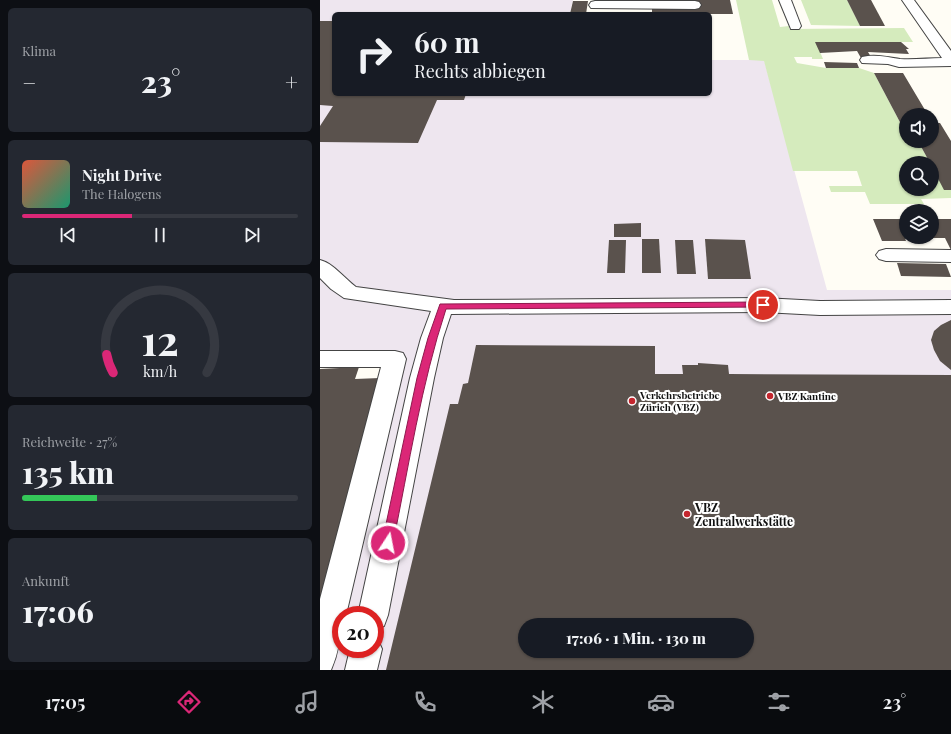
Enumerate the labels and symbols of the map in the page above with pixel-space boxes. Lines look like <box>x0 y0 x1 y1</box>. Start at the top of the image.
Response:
pin <box>746 288 780 322</box>
place label: Verkehrsbetriebe Zürich (VBZ) <box>639 388 720 414</box>
place label: VBZ Kantine <box>777 389 836 403</box>
marker: VBZ Kantine <box>765 391 775 401</box>
marker: Verkehrsbetriebe Zürich (VBZ) <box>627 396 637 406</box>
place label: VBZ Zentralwerkstätte <box>694 499 793 529</box>
marker: VBZ Zentralwerkstätte <box>682 509 692 519</box>
position arrow <box>367 522 409 564</box>
speed limit sign: 20 <box>332 606 384 658</box>

